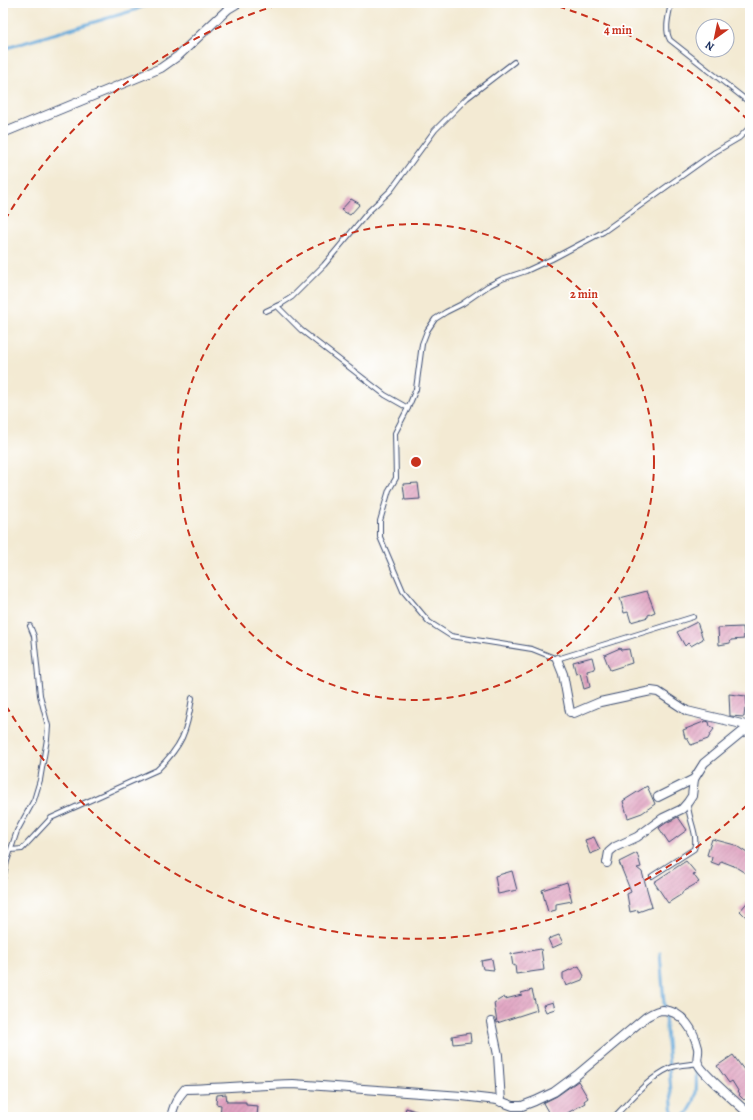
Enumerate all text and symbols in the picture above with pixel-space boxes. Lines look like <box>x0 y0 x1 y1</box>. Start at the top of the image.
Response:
north arrow <box>695 18 735 58</box>
text: 4 min <box>604 22 632 38</box>
text: N <box>702 37 717 54</box>
text: 2 min <box>570 286 598 302</box>
centre of rings <box>409 455 423 469</box>

